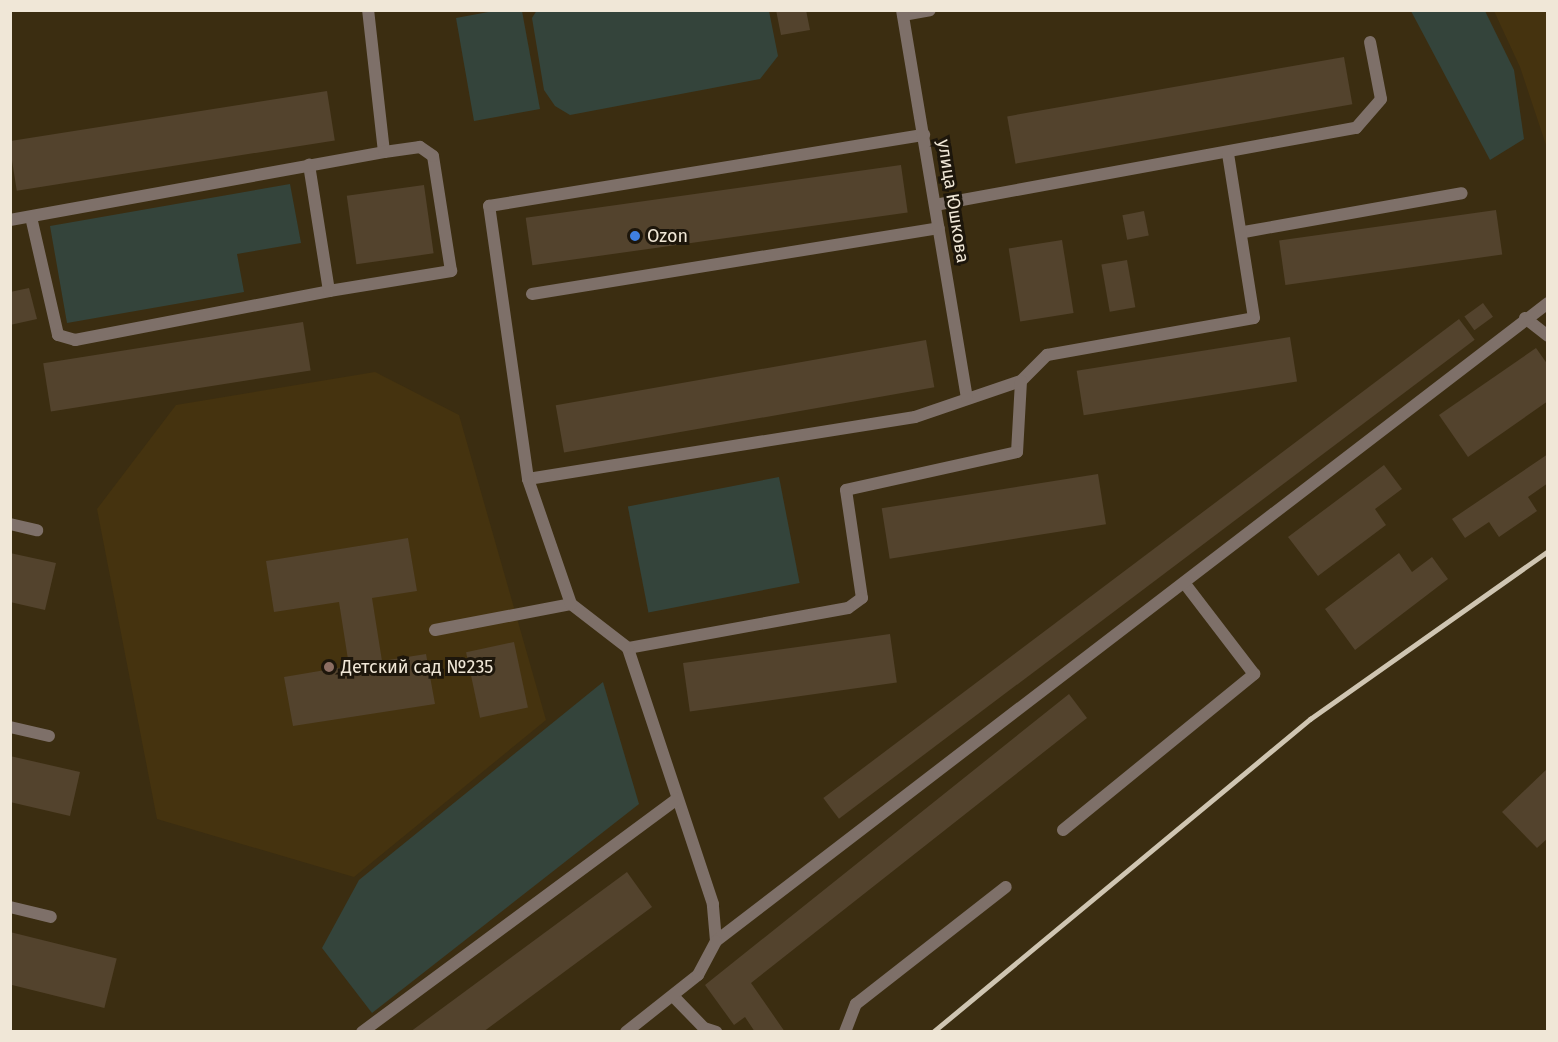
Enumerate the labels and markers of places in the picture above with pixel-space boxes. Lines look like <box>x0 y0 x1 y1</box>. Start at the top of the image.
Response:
place label: Ozon <box>647 225 688 247</box>
marker: Ozon <box>628 229 642 243</box>
place label: Детский сад №235 <box>341 656 493 678</box>
marker: Детский сад №235 <box>322 660 336 674</box>

